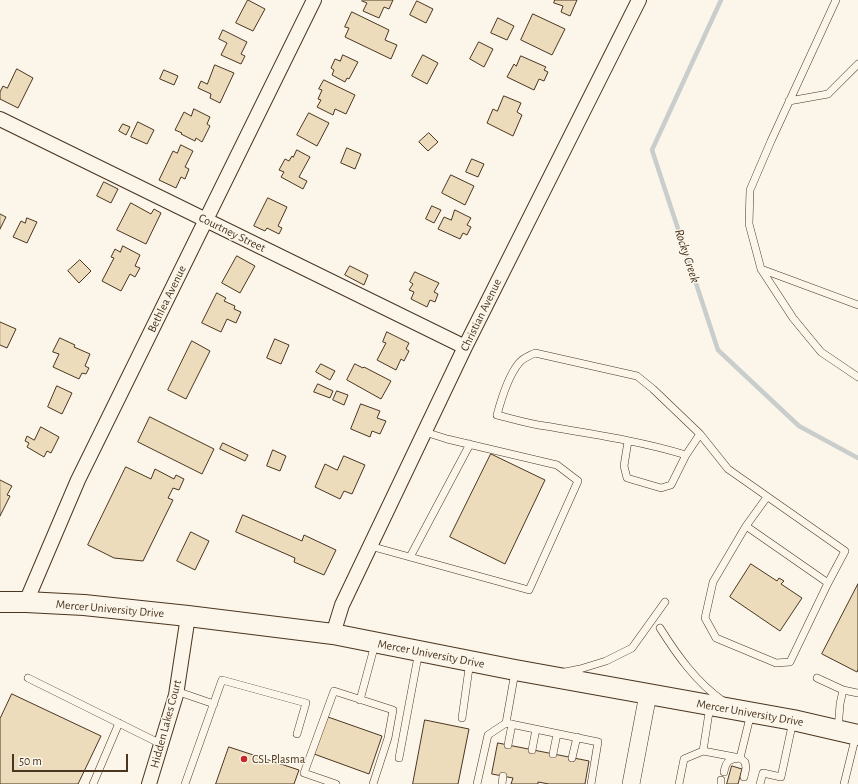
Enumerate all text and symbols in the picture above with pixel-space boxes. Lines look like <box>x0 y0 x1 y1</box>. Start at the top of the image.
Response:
street label: Courtney Street <box>196 211 268 255</box>
water label: Rocky Creek <box>671 227 703 285</box>
street label: Bethlea Avenue <box>145 263 189 335</box>
street label: Christian Avenue <box>457 276 505 354</box>
street label: Mercer University Drive <box>55 597 165 621</box>
street label: Mercer University Drive <box>376 637 486 671</box>
street label: Hidden Lakes Court <box>147 678 185 770</box>
street label: Mercer University Drive <box>695 696 805 730</box>
scale bar <box>14 746 130 772</box>
place label: CSL Plasma <box>252 752 305 766</box>
marker: CSL Plasma <box>239 754 249 764</box>
text: 50 m <box>19 755 42 767</box>

